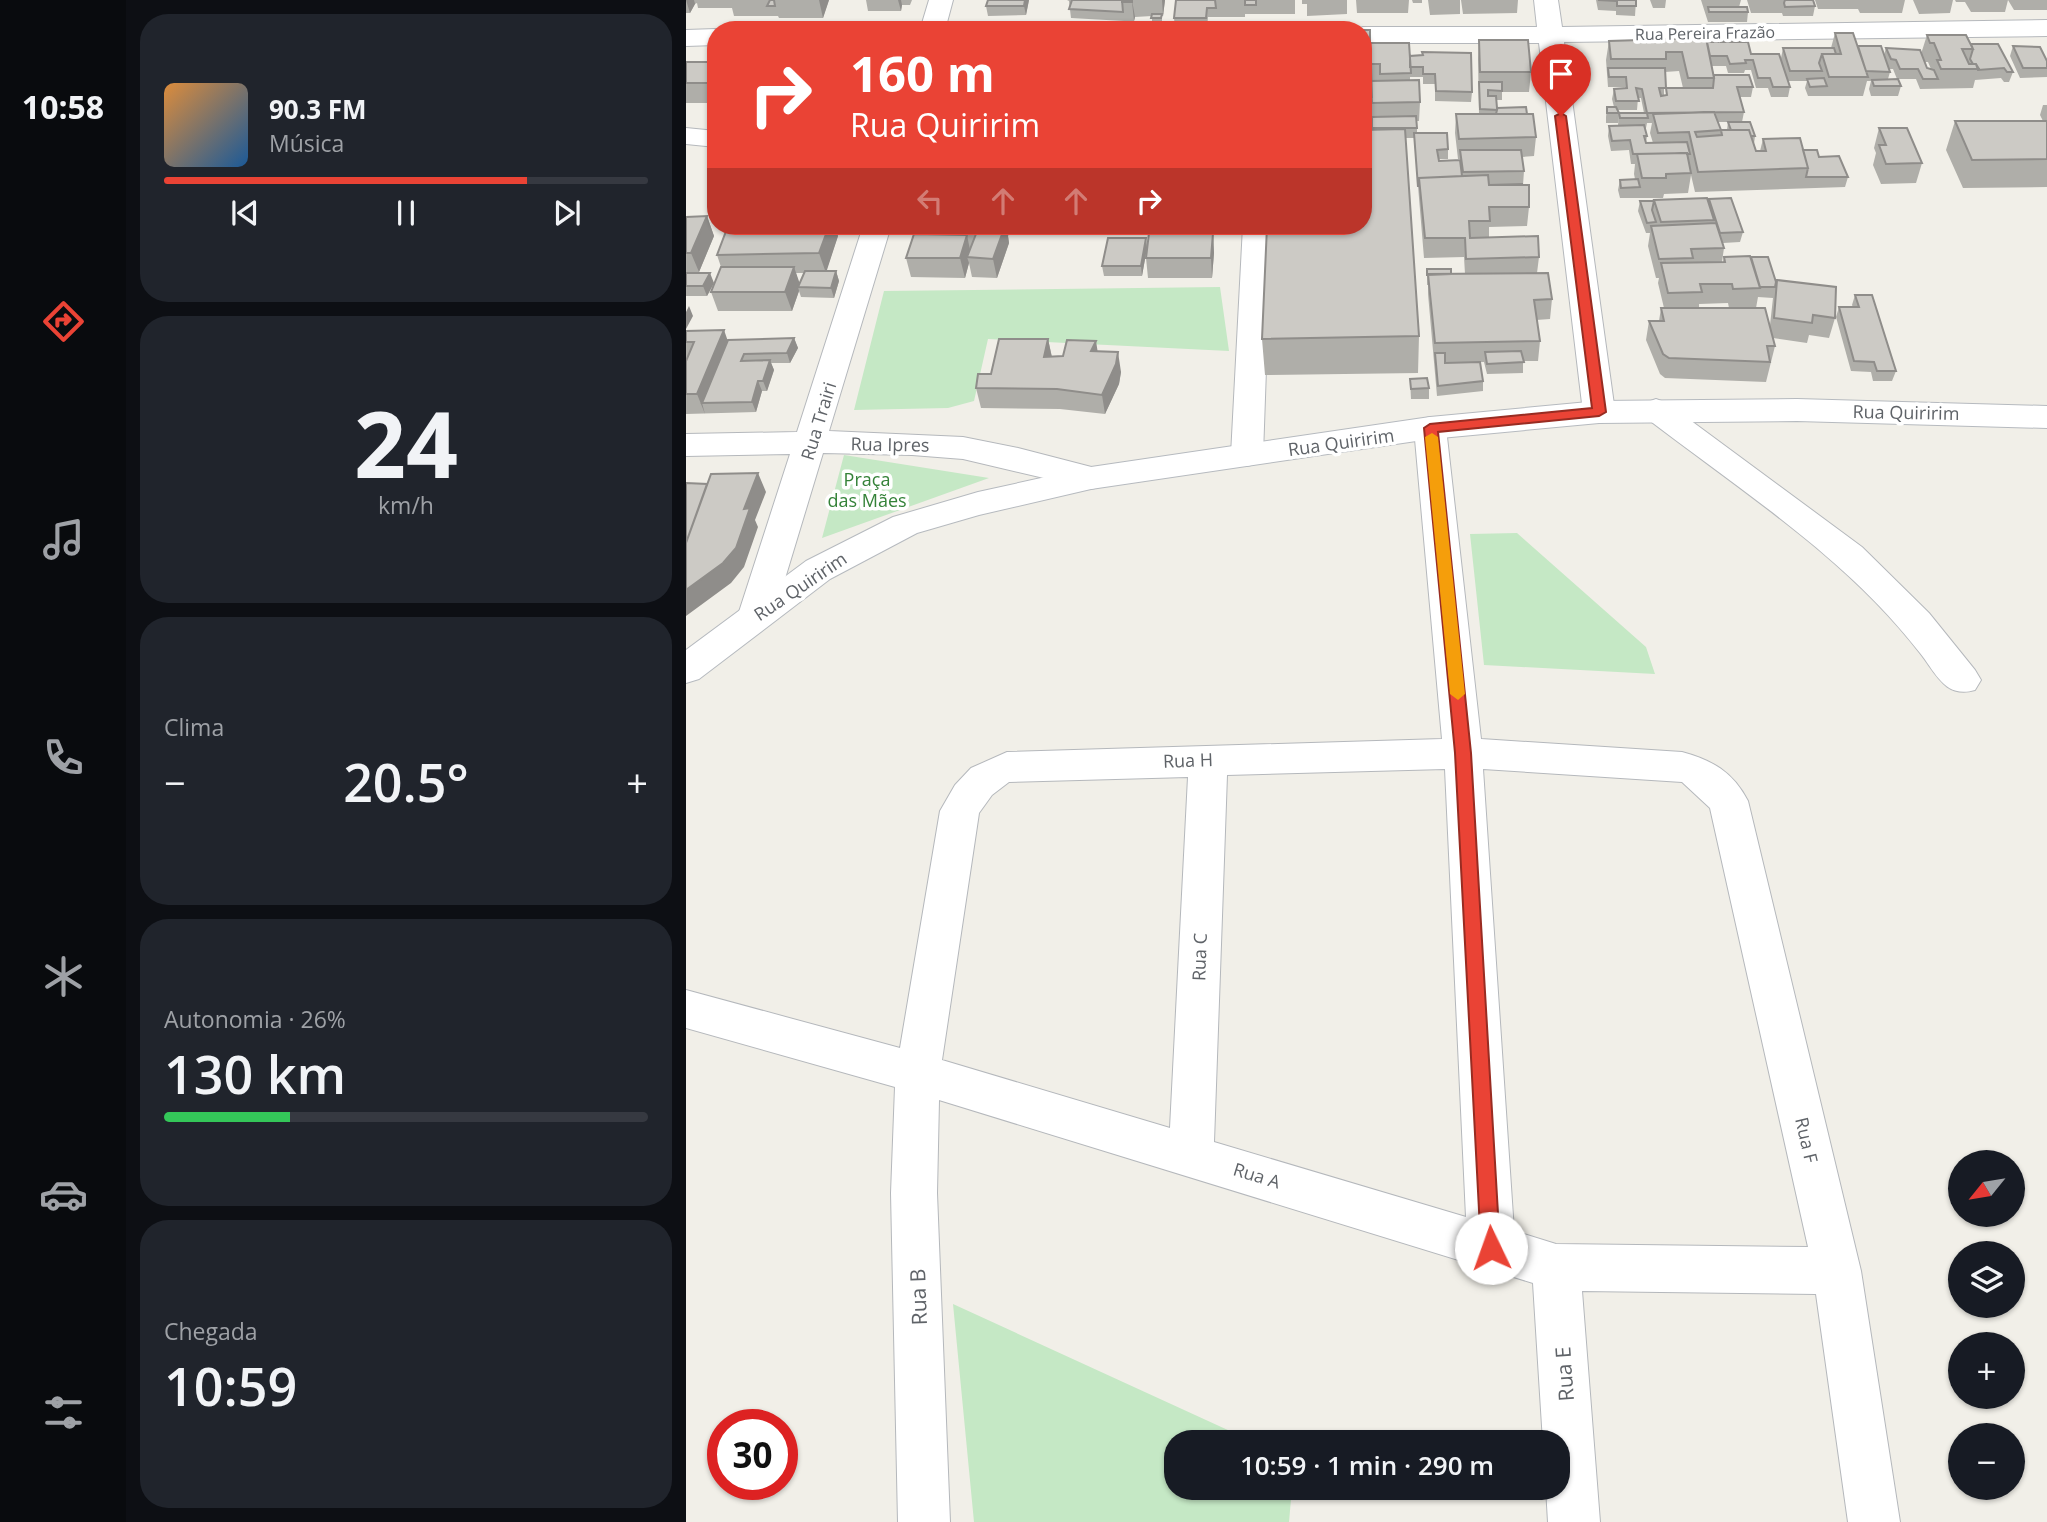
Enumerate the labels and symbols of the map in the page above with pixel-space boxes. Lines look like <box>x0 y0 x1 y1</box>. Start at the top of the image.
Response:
street label: Rua Pereira Frazão <box>1635 21 1775 45</box>
pin <box>1531 44 1591 116</box>
street label: Rua Trairi <box>795 379 841 463</box>
street label: Rua Quiririm <box>1852 399 1960 425</box>
street label: Rua Quiririm <box>1286 423 1396 461</box>
street label: Rua Ipres <box>850 431 930 457</box>
park label: Praça das Mães <box>827 467 907 512</box>
street label: Rua Quiririm <box>749 546 851 626</box>
street label: Rua H <box>1163 747 1213 773</box>
street label: Rua C <box>1186 933 1212 981</box>
street label: Rua F <box>1790 1115 1824 1165</box>
north arrow <box>1948 1150 2025 1227</box>
street label: Rua A <box>1230 1156 1284 1194</box>
position arrow <box>1454 1211 1528 1285</box>
street label: Rua B <box>903 1268 933 1326</box>
street label: Rua E <box>1548 1346 1580 1402</box>
speed limit sign: 30 <box>707 1409 798 1500</box>

